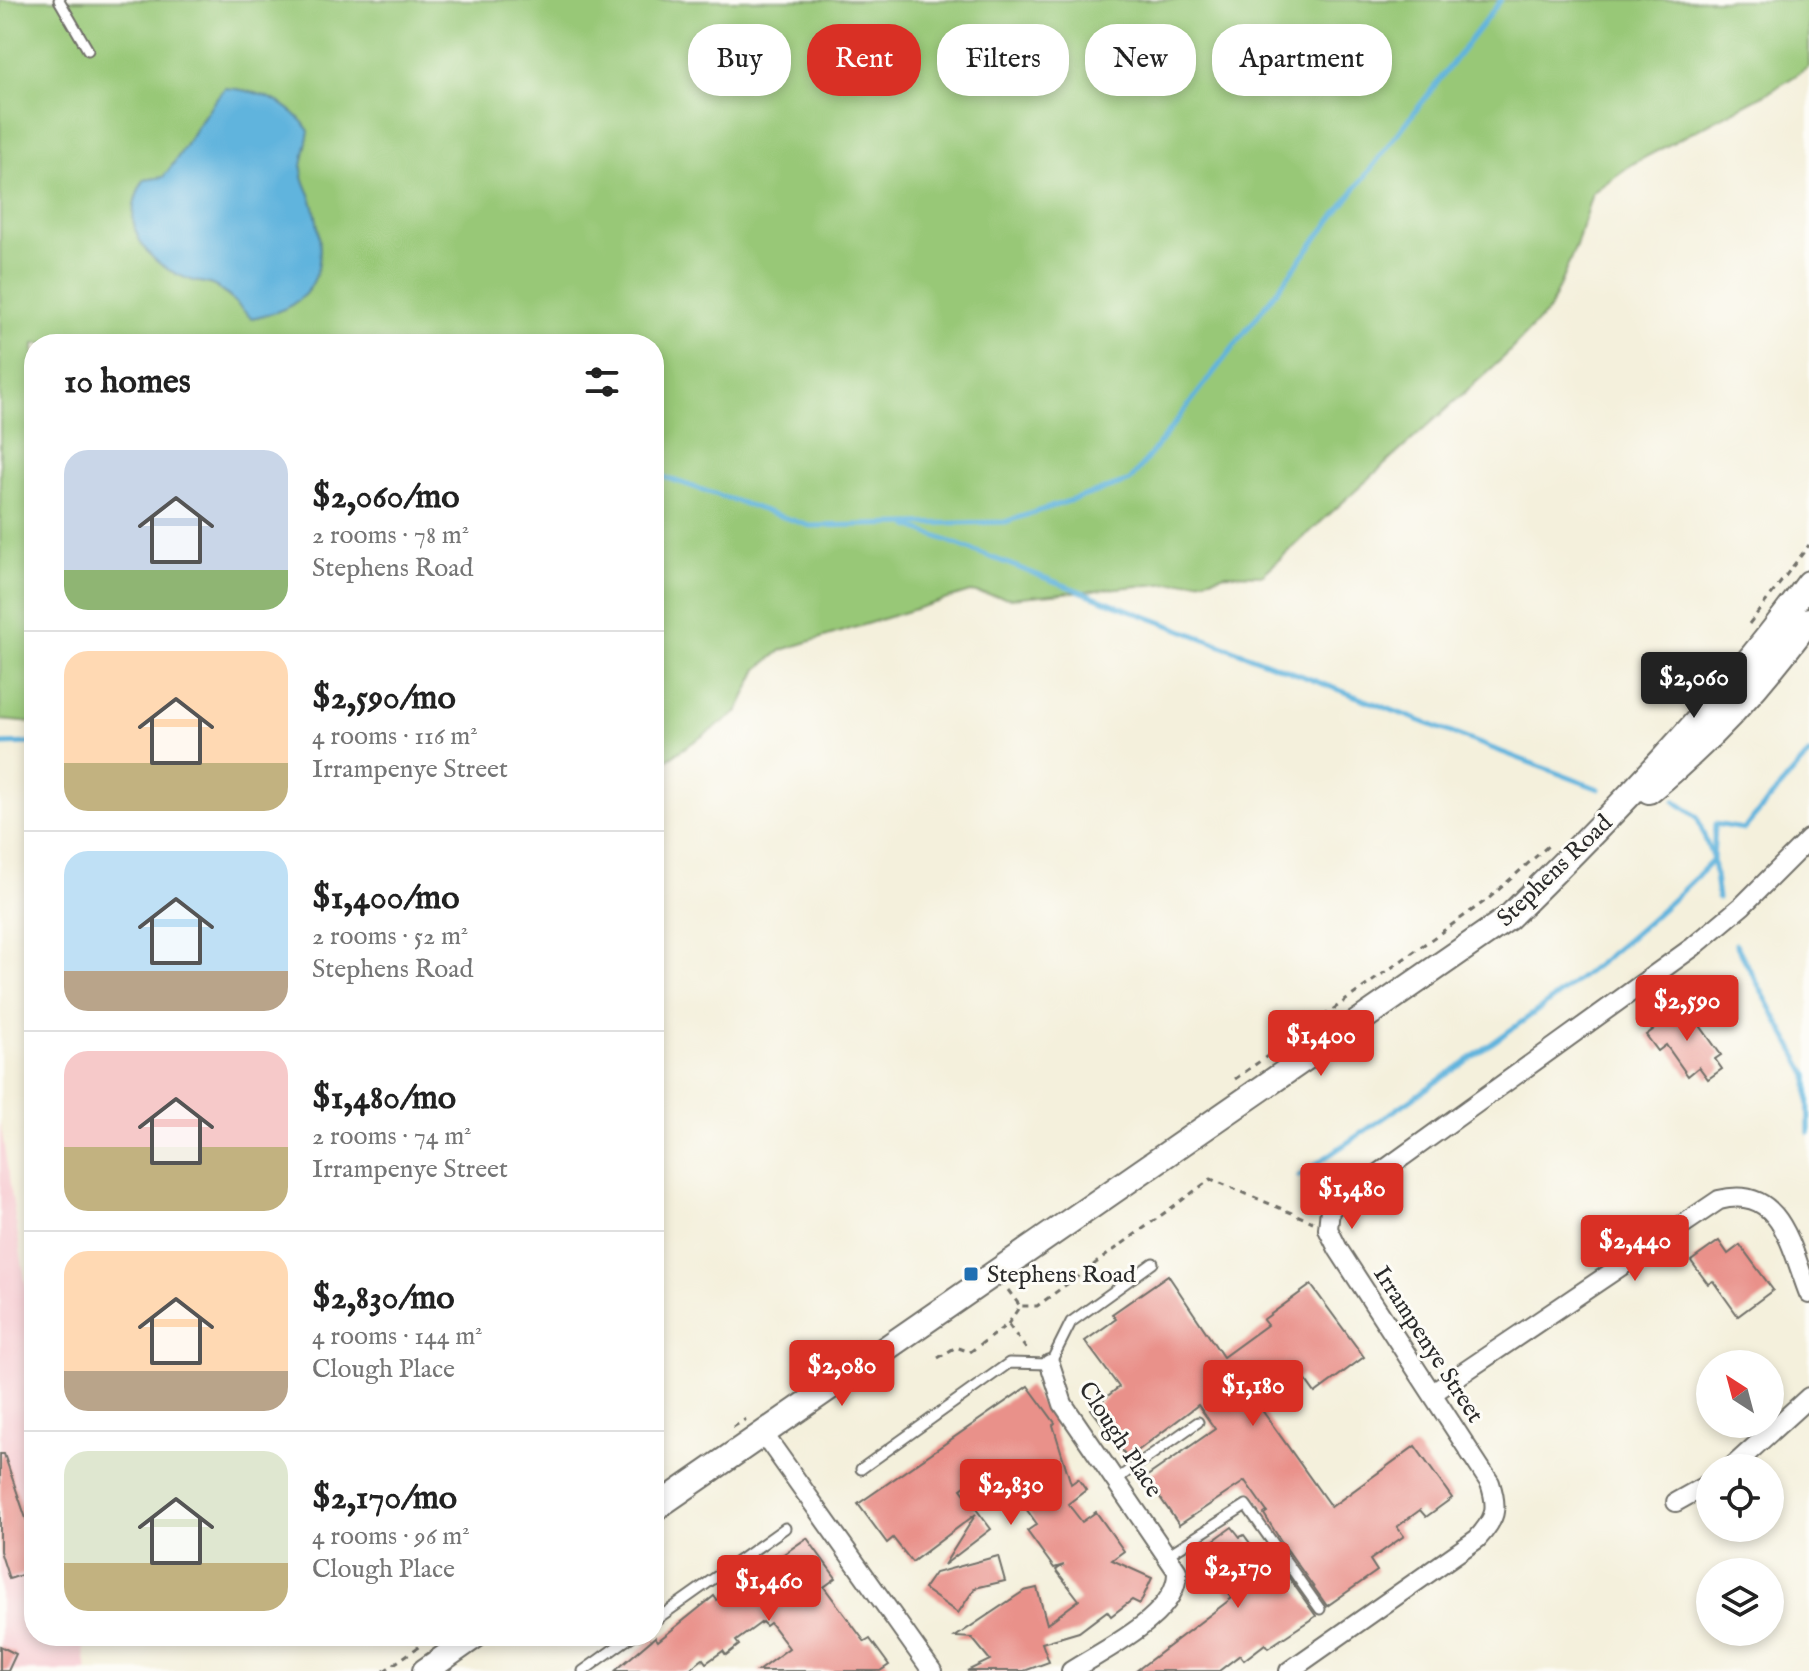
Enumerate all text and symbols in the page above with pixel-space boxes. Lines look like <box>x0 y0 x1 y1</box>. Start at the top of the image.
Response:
chip: Buy <box>688 24 791 96</box>
chip: Rent <box>807 24 921 96</box>
chip: Filters <box>937 24 1069 96</box>
chip: New <box>1085 24 1196 96</box>
chip: Apartment <box>1212 24 1392 96</box>
icon: filters <box>580 360 624 404</box>
text: 10 homes <box>64 361 191 404</box>
text: $2,060/mo <box>312 476 460 519</box>
icon: home <box>128 482 224 578</box>
text: 2 rooms · 78 m² <box>312 519 469 552</box>
text: Stephens Road <box>312 552 473 585</box>
pin: $2,060 <box>1629 652 1759 720</box>
text: $2,060 <box>1659 661 1729 694</box>
text: $2,590/mo <box>312 677 456 720</box>
icon: home <box>128 683 224 779</box>
text: 4 rooms · 116 m² <box>312 720 478 753</box>
text: Irrampenye Street <box>312 753 508 786</box>
street label: Stephens Road <box>1491 808 1620 934</box>
text: $1,400/mo <box>312 877 459 920</box>
icon: home <box>128 883 224 979</box>
text: 2 rooms · 52 m² <box>312 920 468 953</box>
text: Stephens Road <box>312 953 473 986</box>
pin: $2,590 <box>1622 975 1752 1043</box>
text: $2,590 <box>1653 984 1721 1017</box>
pin: $1,400 <box>1256 1010 1386 1078</box>
text: $1,400 <box>1286 1019 1356 1052</box>
text: $1,480/mo <box>312 1077 456 1120</box>
icon: home <box>128 1083 224 1179</box>
text: 2 rooms · 74 m² <box>312 1120 472 1153</box>
text: Irrampenye Street <box>312 1153 508 1186</box>
pin: $1,480 <box>1287 1163 1417 1231</box>
text: $1,480 <box>1318 1172 1386 1205</box>
pin: $2,440 <box>1570 1215 1700 1283</box>
text: $2,440 <box>1599 1224 1671 1257</box>
place label: Stephens Road <box>987 1260 1136 1291</box>
street label: Irrampenye Street <box>1365 1261 1490 1429</box>
marker: Stephens Road <box>962 1265 980 1283</box>
text: $2,830/mo <box>312 1277 455 1320</box>
icon: home <box>128 1283 224 1379</box>
text: 4 rooms · 144 m² <box>312 1320 483 1353</box>
pin: $2,080 <box>777 1340 907 1408</box>
text: $2,080 <box>807 1349 877 1382</box>
north arrow <box>1696 1350 1784 1438</box>
map controls <box>1696 1350 1784 1646</box>
text: Clough Place <box>312 1353 455 1386</box>
pin: $1,180 <box>1188 1360 1318 1428</box>
text: $1,180 <box>1221 1369 1285 1402</box>
street label: Clough Place <box>1071 1376 1169 1504</box>
button: locate <box>1696 1454 1784 1542</box>
pin: $2,830 <box>946 1459 1076 1527</box>
text: $2,830 <box>978 1468 1044 1501</box>
text: $2,170/mo <box>312 1477 457 1520</box>
icon: home <box>128 1483 224 1579</box>
text: 4 rooms · 96 m² <box>312 1520 470 1553</box>
pin: $2,170 <box>1173 1542 1303 1610</box>
text: $2,170 <box>1204 1551 1272 1584</box>
text: Clough Place <box>312 1553 455 1586</box>
pin: $1,460 <box>704 1555 834 1623</box>
button: layers <box>1696 1558 1784 1646</box>
text: $1,460 <box>735 1564 803 1597</box>

